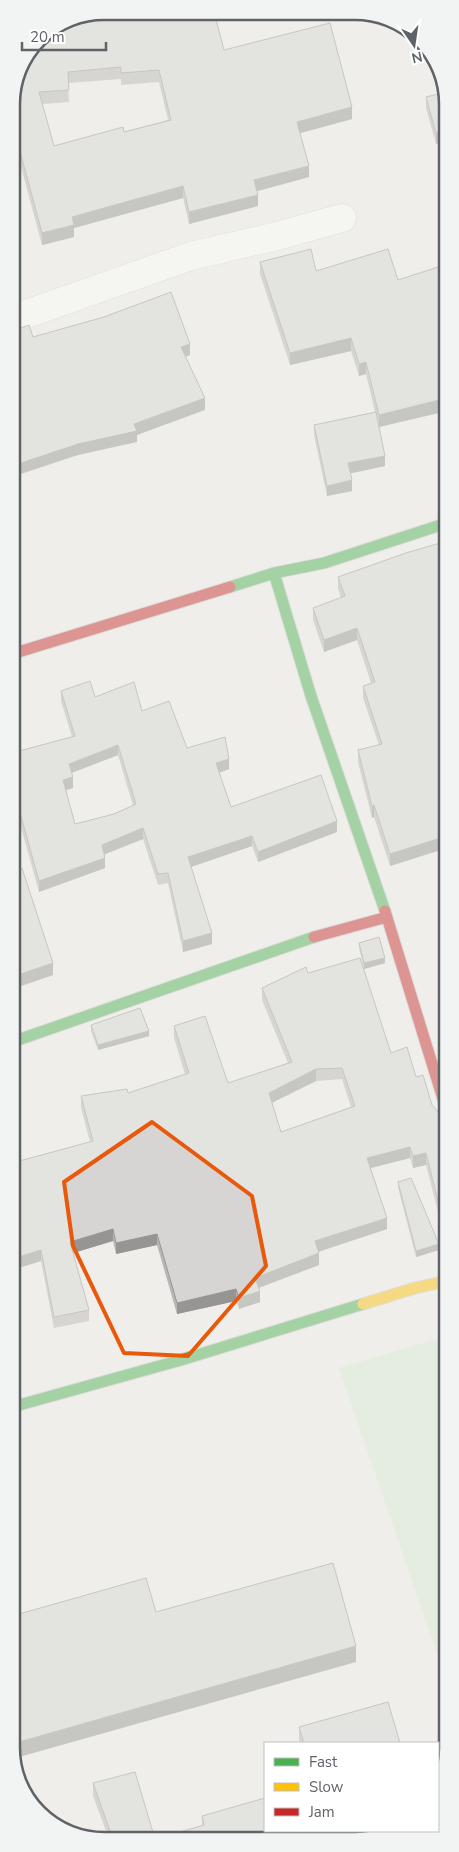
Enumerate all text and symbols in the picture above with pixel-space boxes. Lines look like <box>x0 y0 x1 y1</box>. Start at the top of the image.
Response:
scale bar <box>22 20 106 52</box>
north arrow <box>389 20 439 70</box>
text: 20 m <box>30 27 65 47</box>
text: N <box>410 47 424 68</box>
legend <box>264 1742 439 1832</box>
text: Fast <box>309 1752 338 1772</box>
text: Slow <box>309 1777 344 1797</box>
text: Jam <box>308 1802 335 1822</box>

